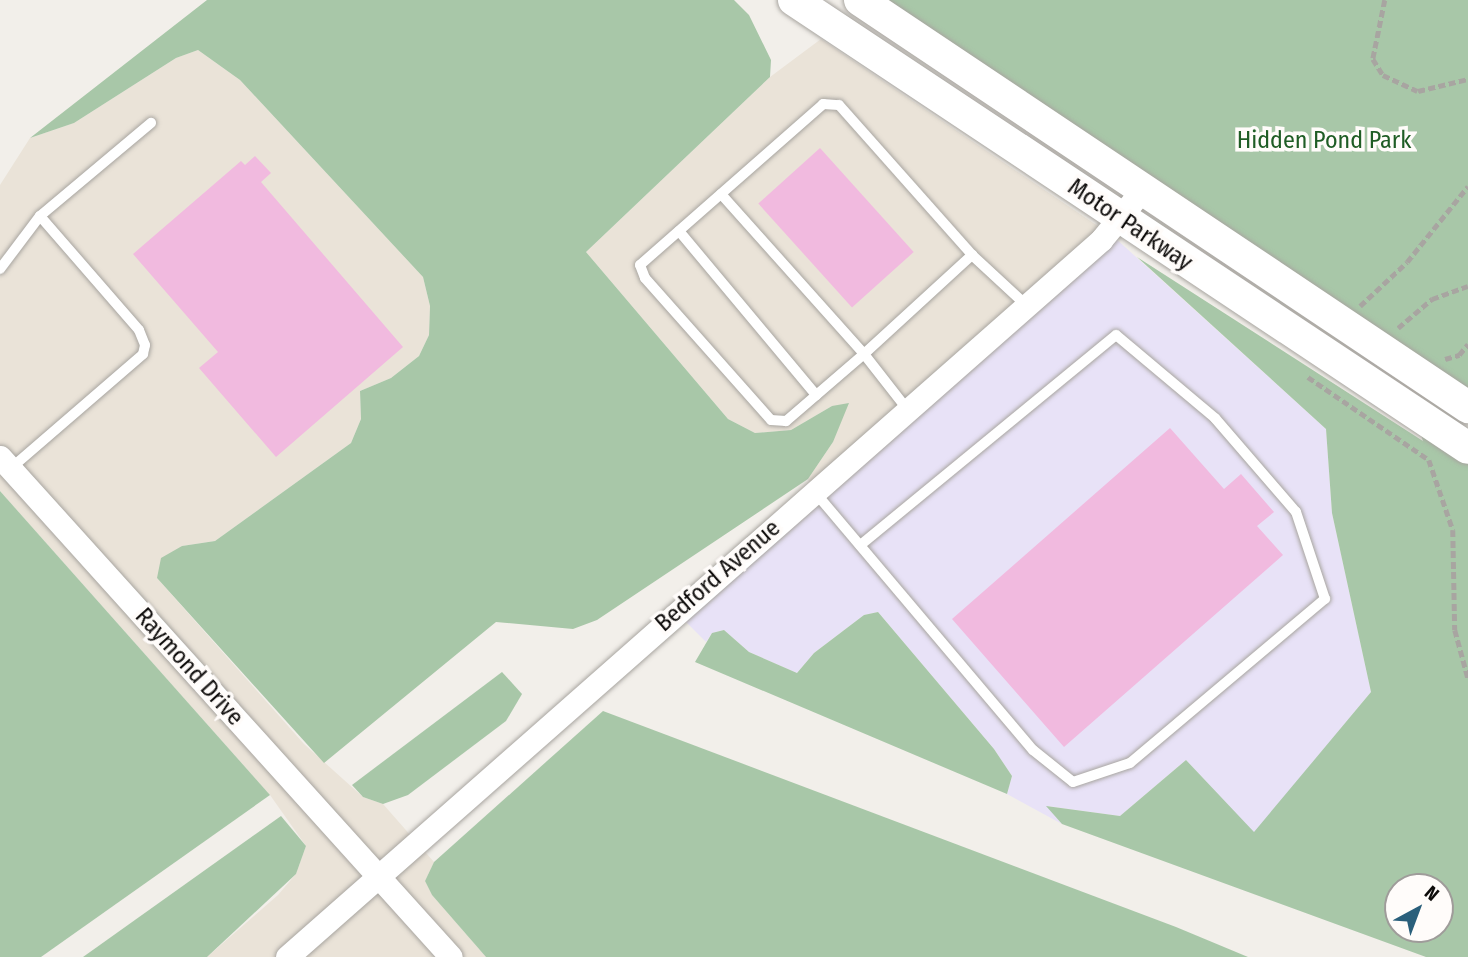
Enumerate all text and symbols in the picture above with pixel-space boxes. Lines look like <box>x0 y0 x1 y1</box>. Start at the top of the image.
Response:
park label: Hidden Pond Park <box>1237 127 1411 155</box>
street label: Motor Parkway <box>1062 173 1198 277</box>
street label: Bedford Avenue <box>650 514 786 638</box>
street label: Raymond Drive <box>129 602 249 732</box>
north arrow <box>1384 873 1454 943</box>
text: N <box>1420 881 1444 906</box>

